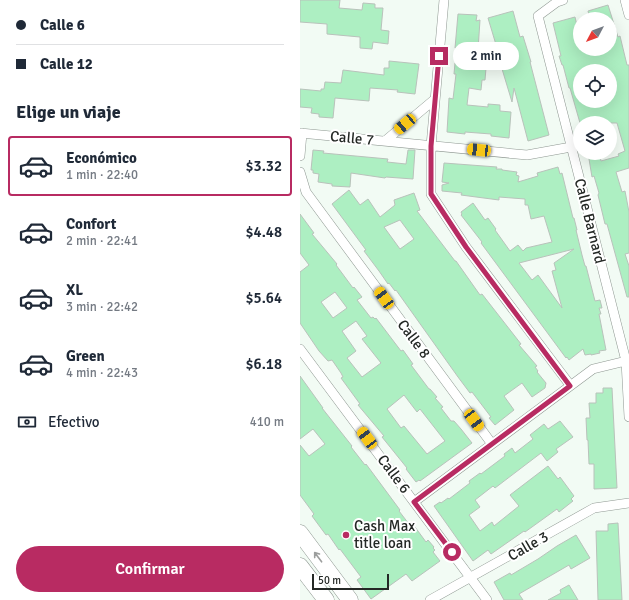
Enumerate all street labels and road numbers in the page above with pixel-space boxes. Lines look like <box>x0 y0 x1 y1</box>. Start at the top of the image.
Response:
street label: Calle 7 <box>329 127 375 149</box>
street label: Calle Barnard <box>571 177 609 266</box>
street label: Calle 8 <box>394 316 434 362</box>
street label: Calle 6 <box>374 451 414 497</box>
street label: Calle 3 <box>504 527 552 565</box>

